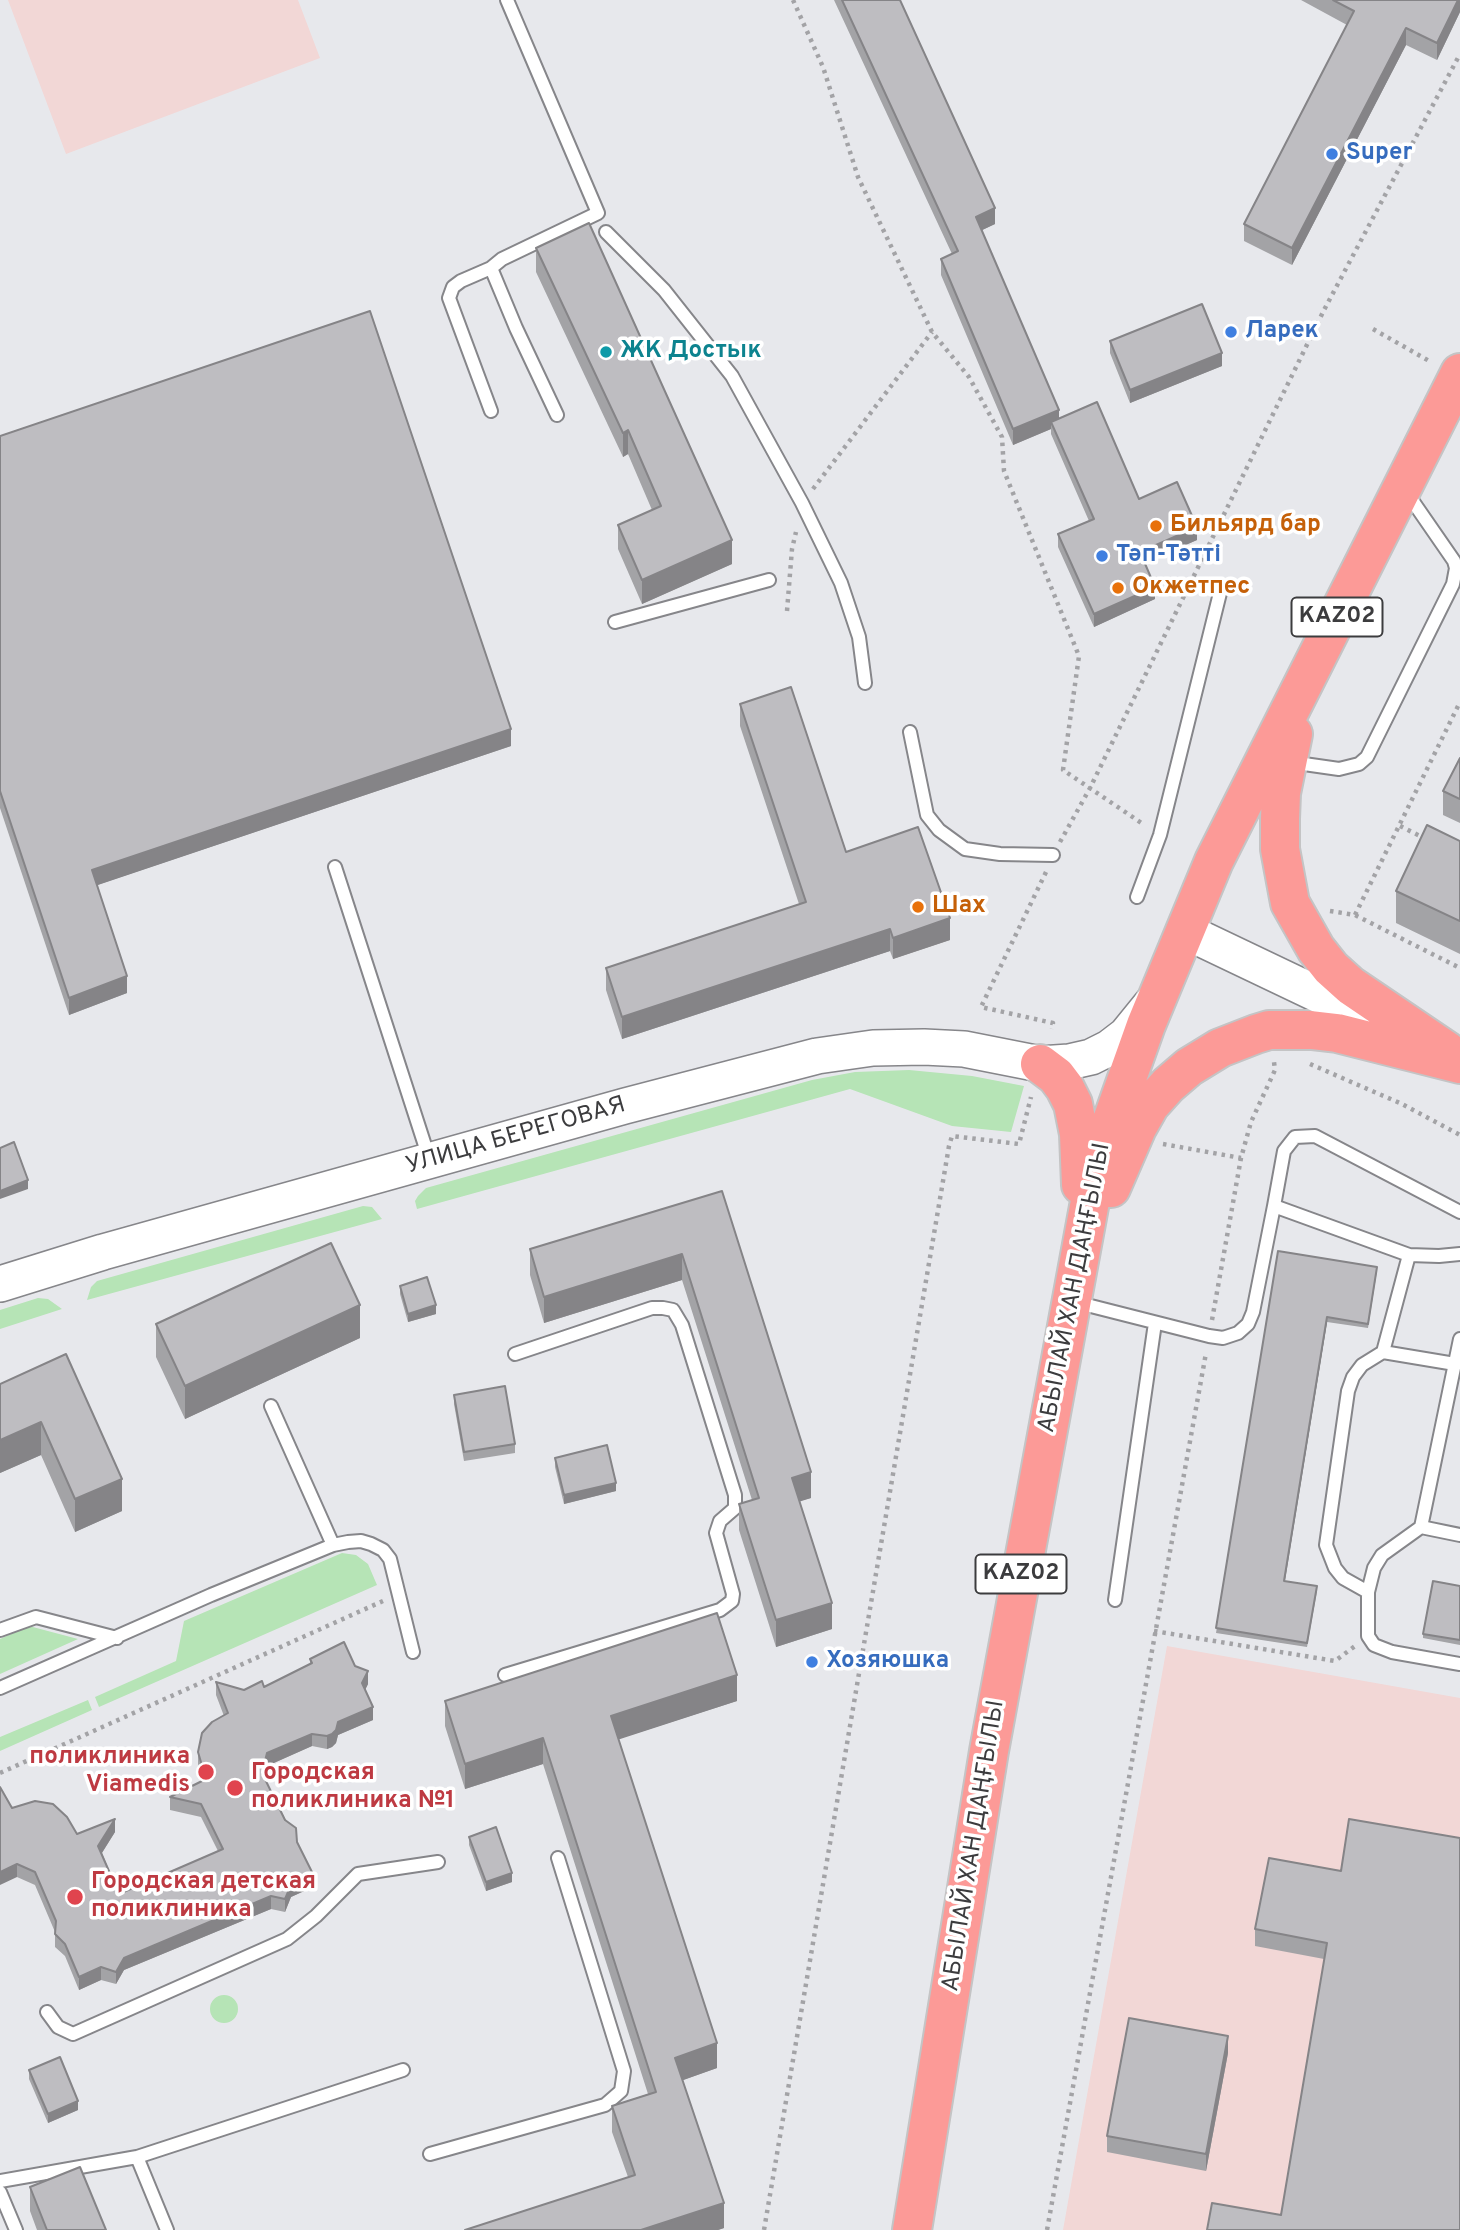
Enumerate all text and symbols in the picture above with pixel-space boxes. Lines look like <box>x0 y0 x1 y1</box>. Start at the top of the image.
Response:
place label: Super <box>1346 140 1412 168</box>
marker: Super <box>1324 146 1340 162</box>
place label: Ларек <box>1245 318 1319 346</box>
marker: Ларек <box>1223 324 1239 340</box>
place label: ЖК Достык <box>620 338 762 366</box>
marker: ЖК Достык <box>598 344 614 360</box>
place label: Бильярд бар <box>1170 512 1321 540</box>
marker: Бильярд бар <box>1148 518 1164 534</box>
place label: Тәп-Тәтті <box>1116 542 1221 570</box>
marker: Тәп-Тәтті <box>1094 548 1110 564</box>
place label: Окжетпес <box>1132 574 1250 602</box>
marker: Окжетпес <box>1110 580 1126 596</box>
road number: KАZ02 <box>1292 597 1382 636</box>
place label: Шах <box>932 893 986 921</box>
marker: Шах <box>910 899 926 915</box>
street label: УЛИЦА БЕРЕГОВАЯ <box>403 1092 629 1182</box>
street label: АБЫЛАЙ ХАН ДАҢҒЫЛЫ <box>1034 1141 1118 1435</box>
road number: KАZ02 <box>976 1554 1066 1594</box>
place label: Хозяюшка <box>826 1648 949 1676</box>
marker: Хозяюшка <box>804 1654 820 1670</box>
street label: АБЫЛАЙ ХАН ДАҢҒЫЛЫ <box>938 1698 1012 1994</box>
place label: поликлиника Viamedis <box>29 1744 190 1800</box>
place label: Городская поликлиника №1 <box>251 1760 455 1816</box>
marker: поликлиника Viamedis <box>196 1762 216 1782</box>
marker: Городская поликлиника №1 <box>225 1778 245 1798</box>
place label: Городская детская поликлиника <box>91 1869 316 1925</box>
marker: Городская детская поликлиника <box>65 1887 85 1907</box>

